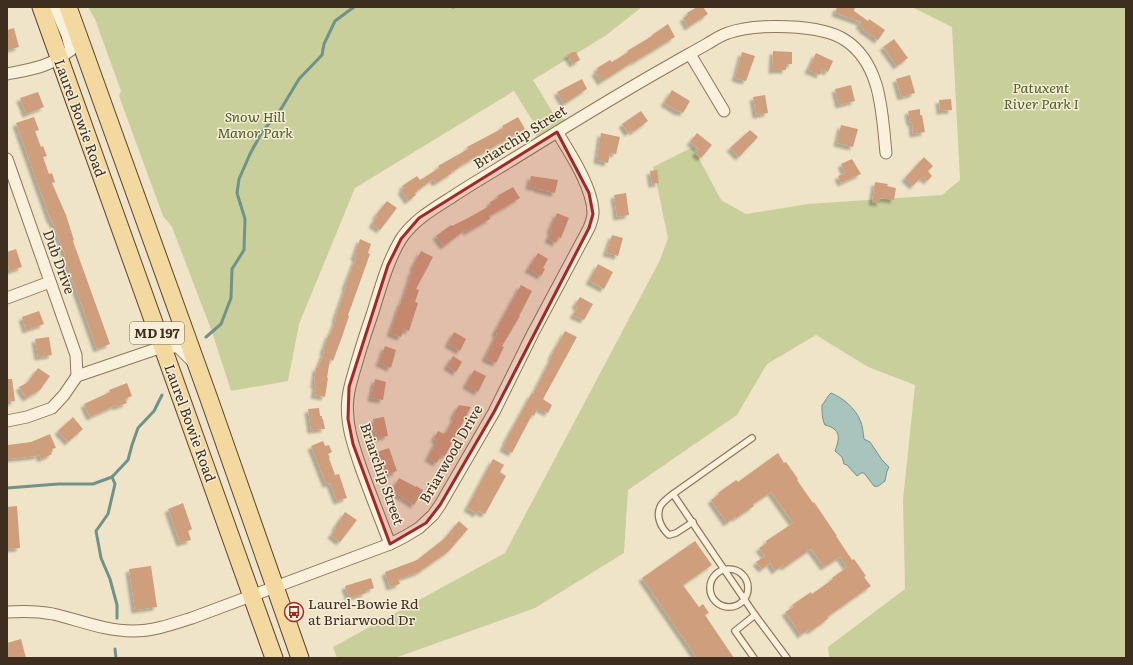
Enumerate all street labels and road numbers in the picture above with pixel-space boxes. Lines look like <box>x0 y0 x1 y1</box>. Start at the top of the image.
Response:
street label: Laurel Bowie Road <box>50 56 112 180</box>
street label: Briarchip Street <box>469 99 570 173</box>
street label: Dub Drive <box>39 227 81 297</box>
road number: MD 197 <box>130 322 184 344</box>
street label: Laurel Bowie Road <box>160 361 222 485</box>
street label: Briarwood Drive <box>414 400 487 507</box>
street label: Briarchip Street <box>356 420 410 528</box>

